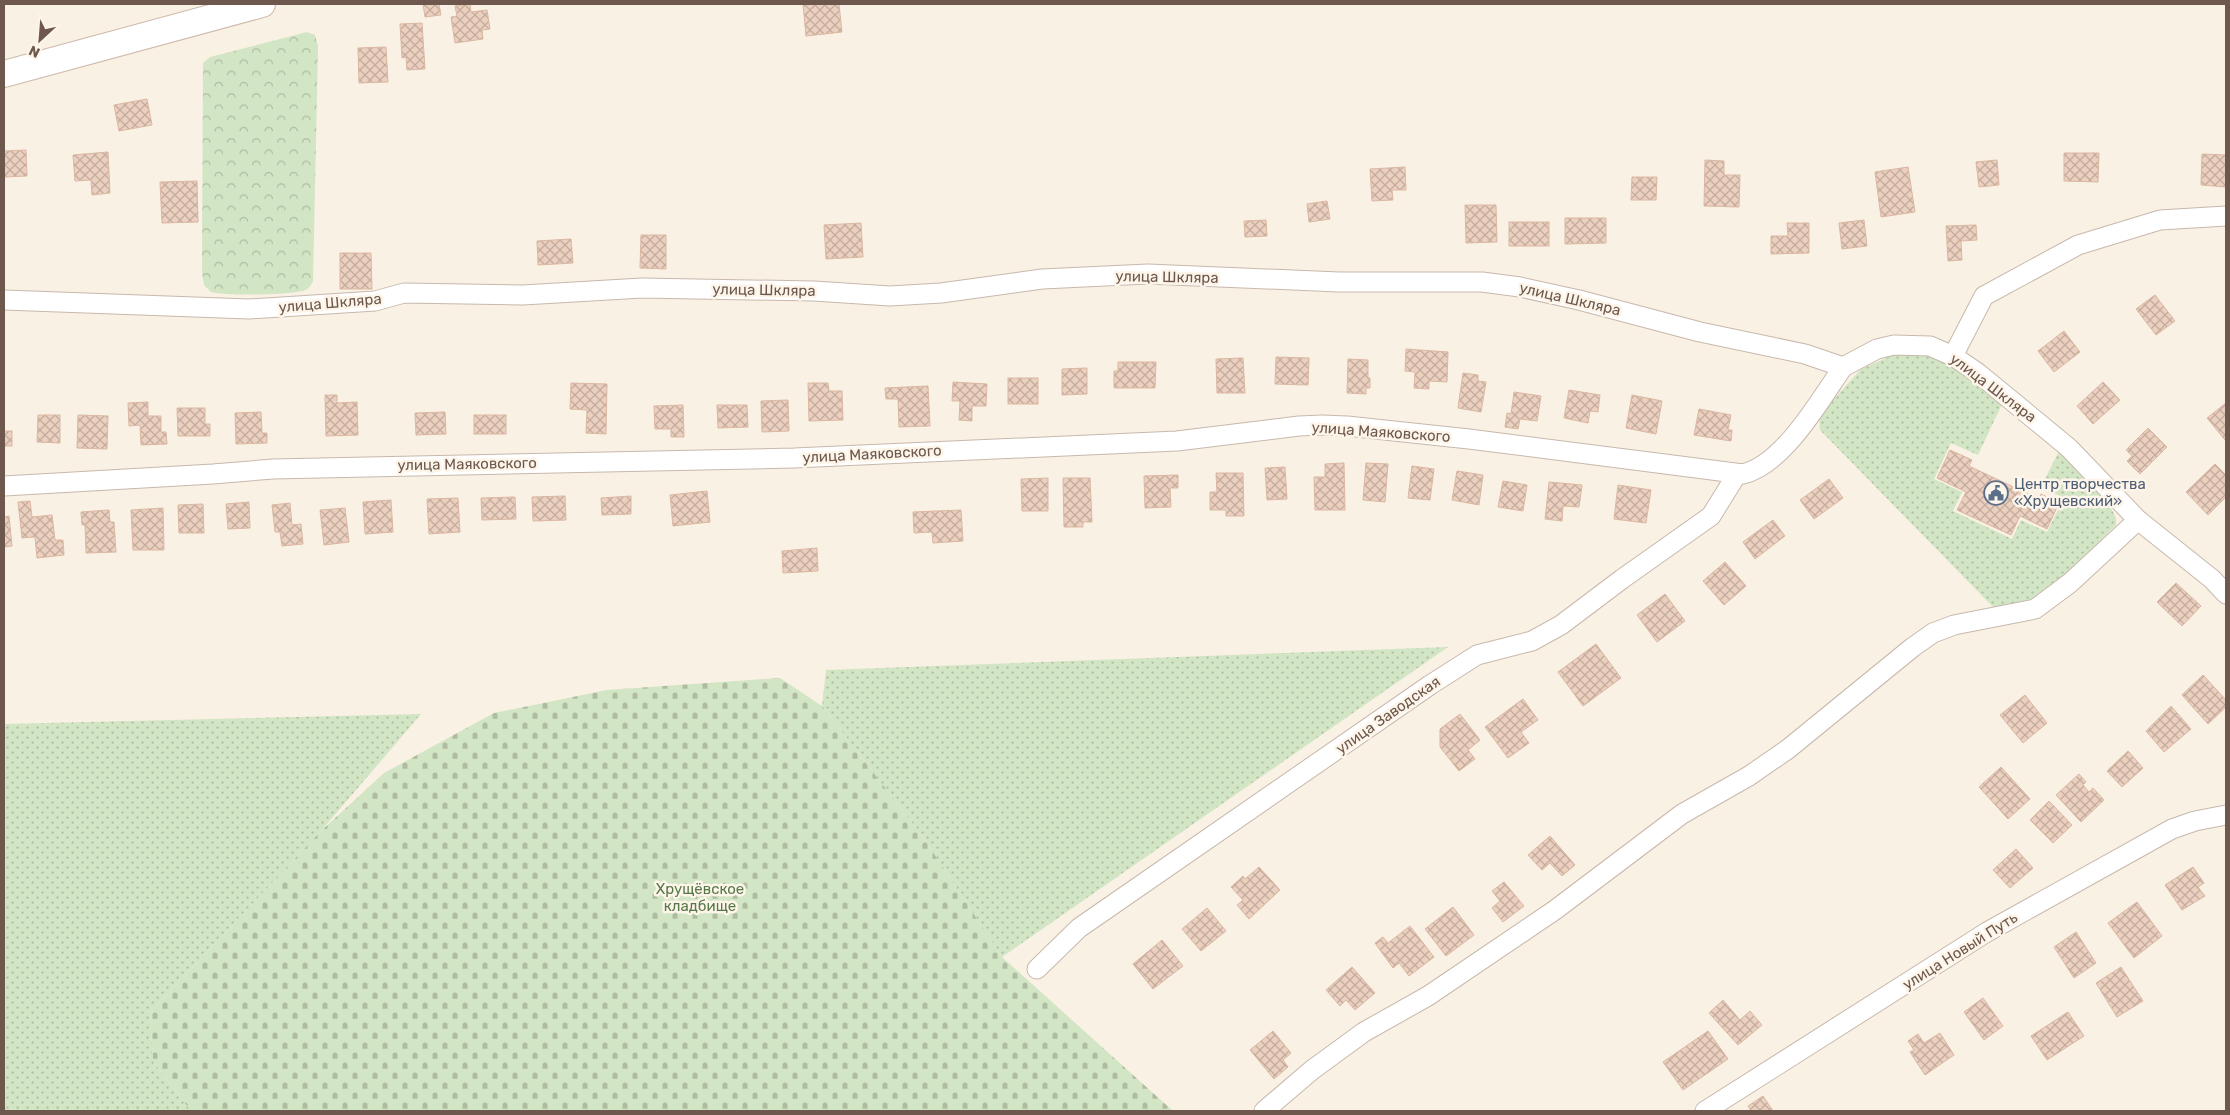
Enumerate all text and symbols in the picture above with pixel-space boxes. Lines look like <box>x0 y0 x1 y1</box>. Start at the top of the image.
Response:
north arrow <box>15 15 65 65</box>
text: N <box>26 41 43 61</box>
street label: улица Шкляра <box>1115 267 1219 287</box>
street label: улица Шкляра <box>1518 279 1622 319</box>
street label: улица Шкляра <box>712 280 816 300</box>
street label: улица Шкляра <box>278 290 382 316</box>
street label: улица Шкляра <box>1946 350 2040 426</box>
street label: улица Маяковского <box>1311 418 1451 446</box>
street label: улица Маяковского <box>802 441 942 467</box>
street label: улица Маяковского <box>397 454 537 474</box>
place label: Центр творчества «Хрущевский» <box>2014 475 2146 510</box>
public building icon: Центр творчества «Хрущевский» <box>1983 480 2009 506</box>
street label: улица Заводская <box>1332 672 1444 758</box>
park label: Хрущёвское кладбище <box>656 880 744 915</box>
street label: улица Новый Путь <box>1899 908 2021 994</box>

